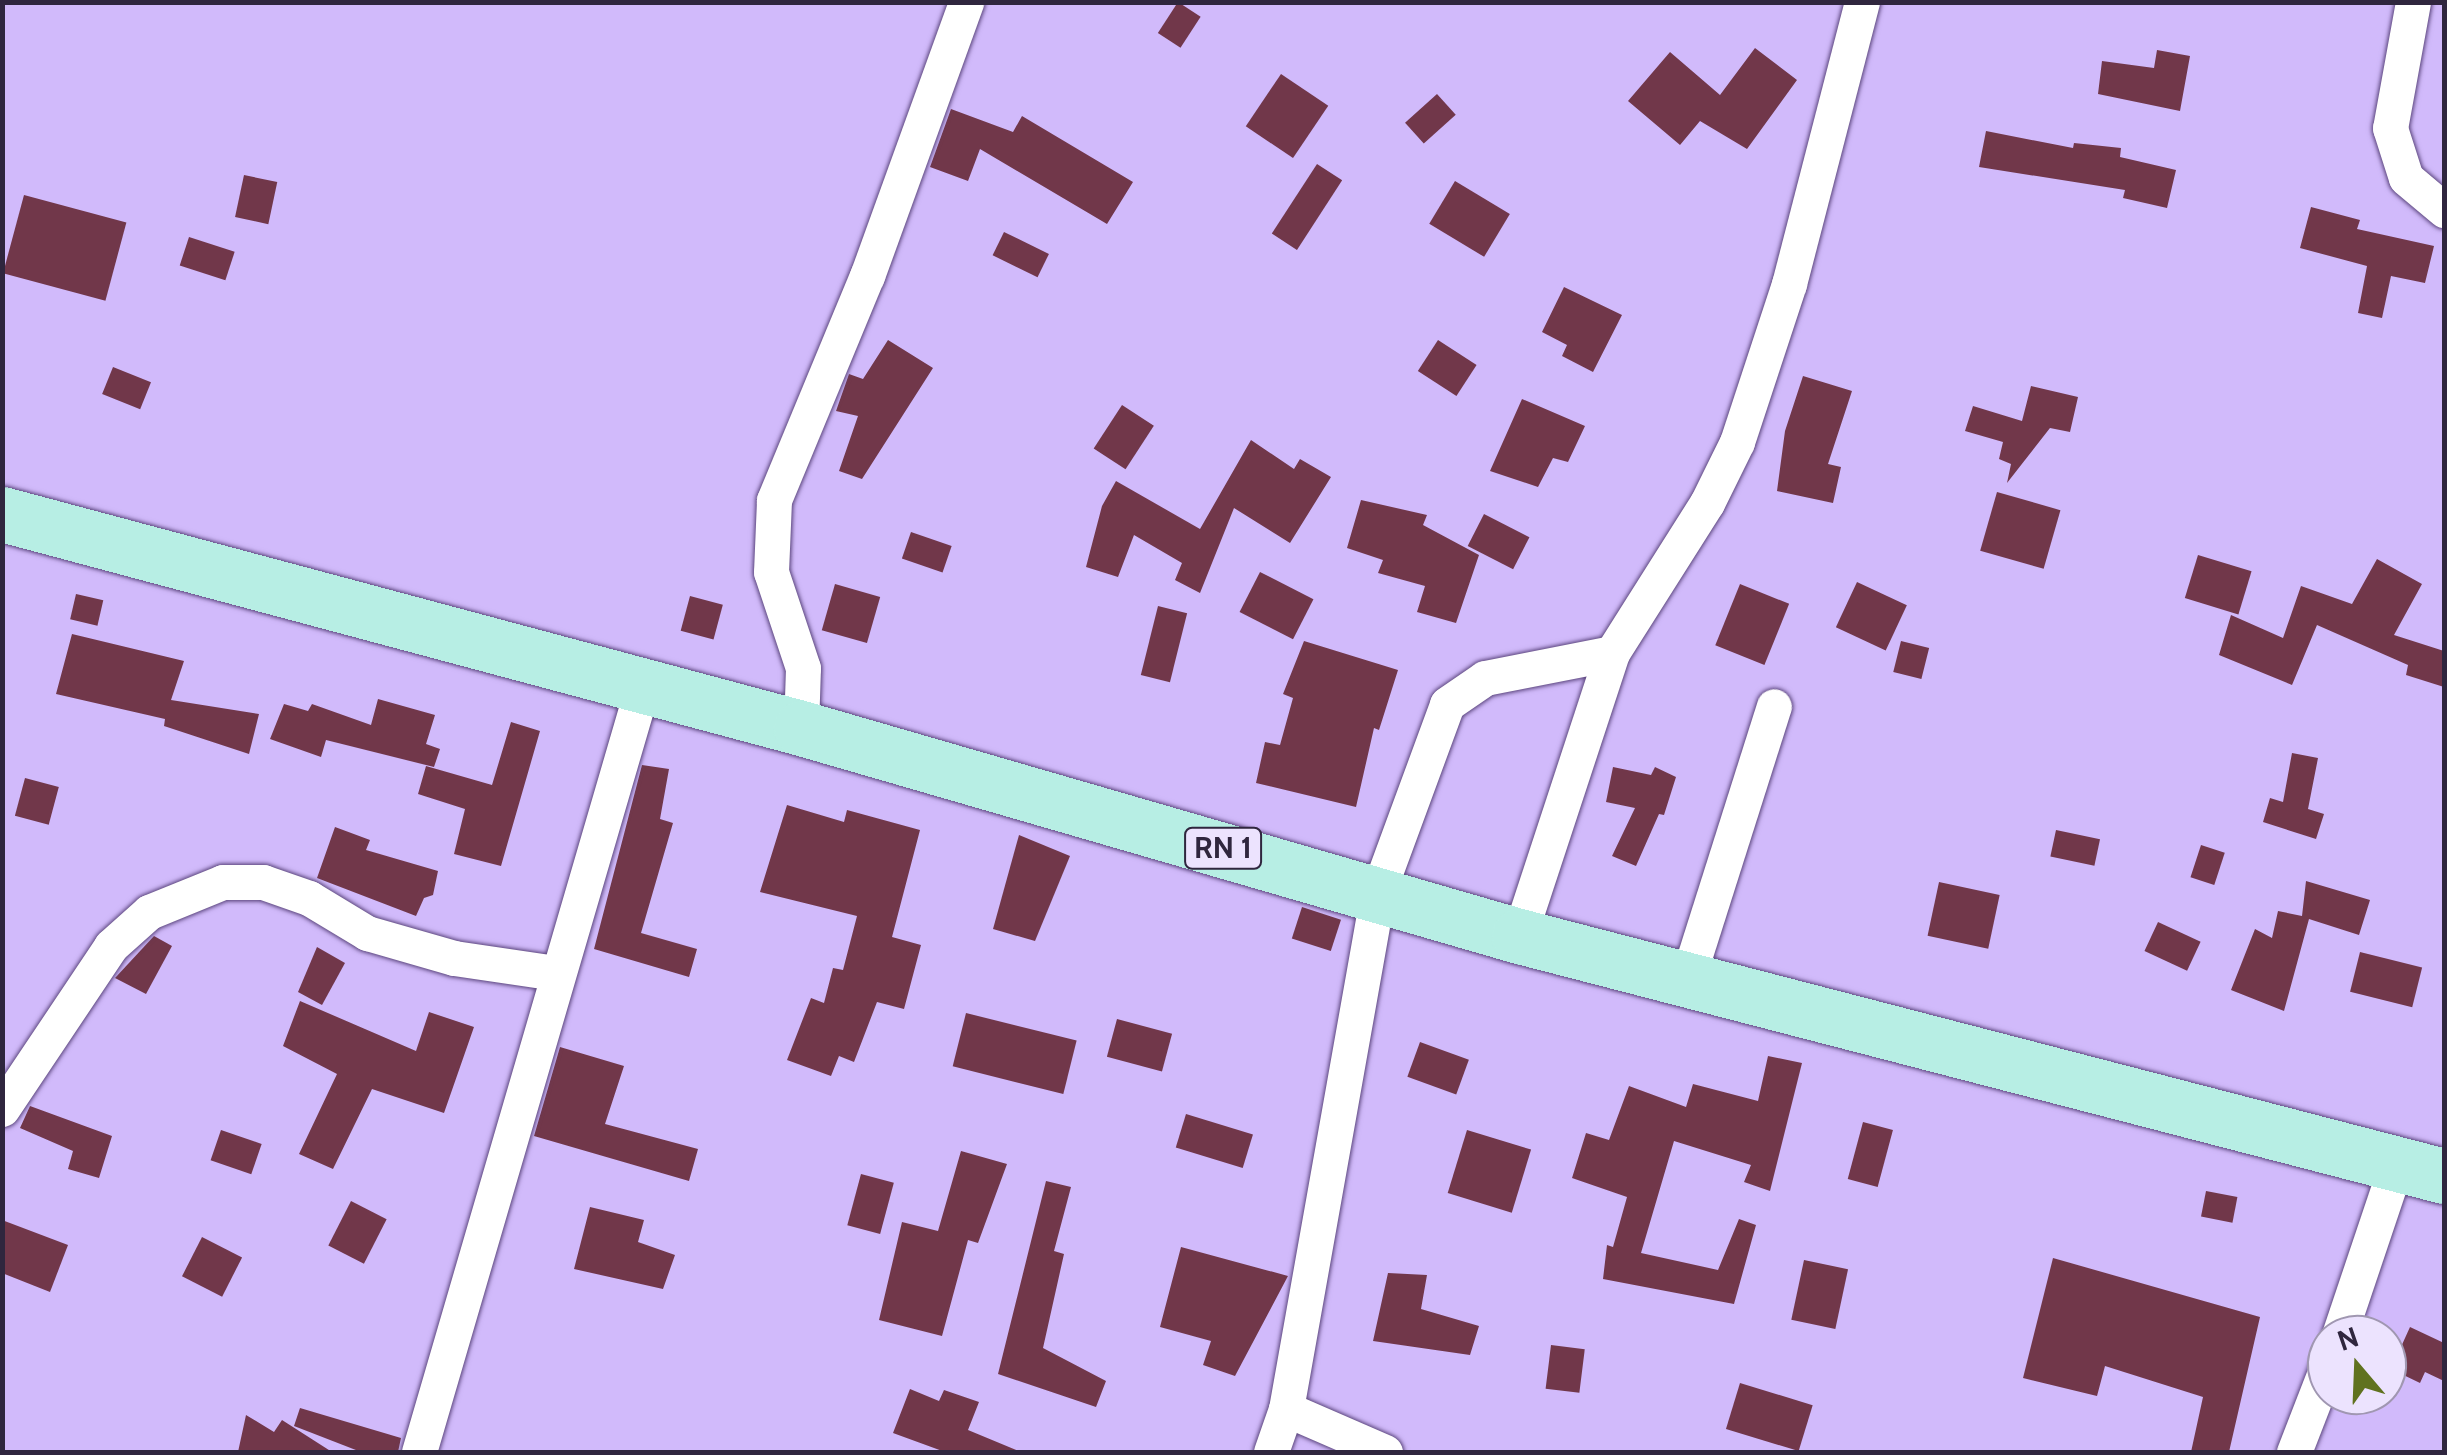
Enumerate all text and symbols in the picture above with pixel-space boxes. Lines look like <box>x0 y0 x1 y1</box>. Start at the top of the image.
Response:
road number: RN 1 <box>1183 823 1263 873</box>
north arrow <box>2307 1315 2407 1415</box>
text: N <box>2333 1319 2363 1358</box>

